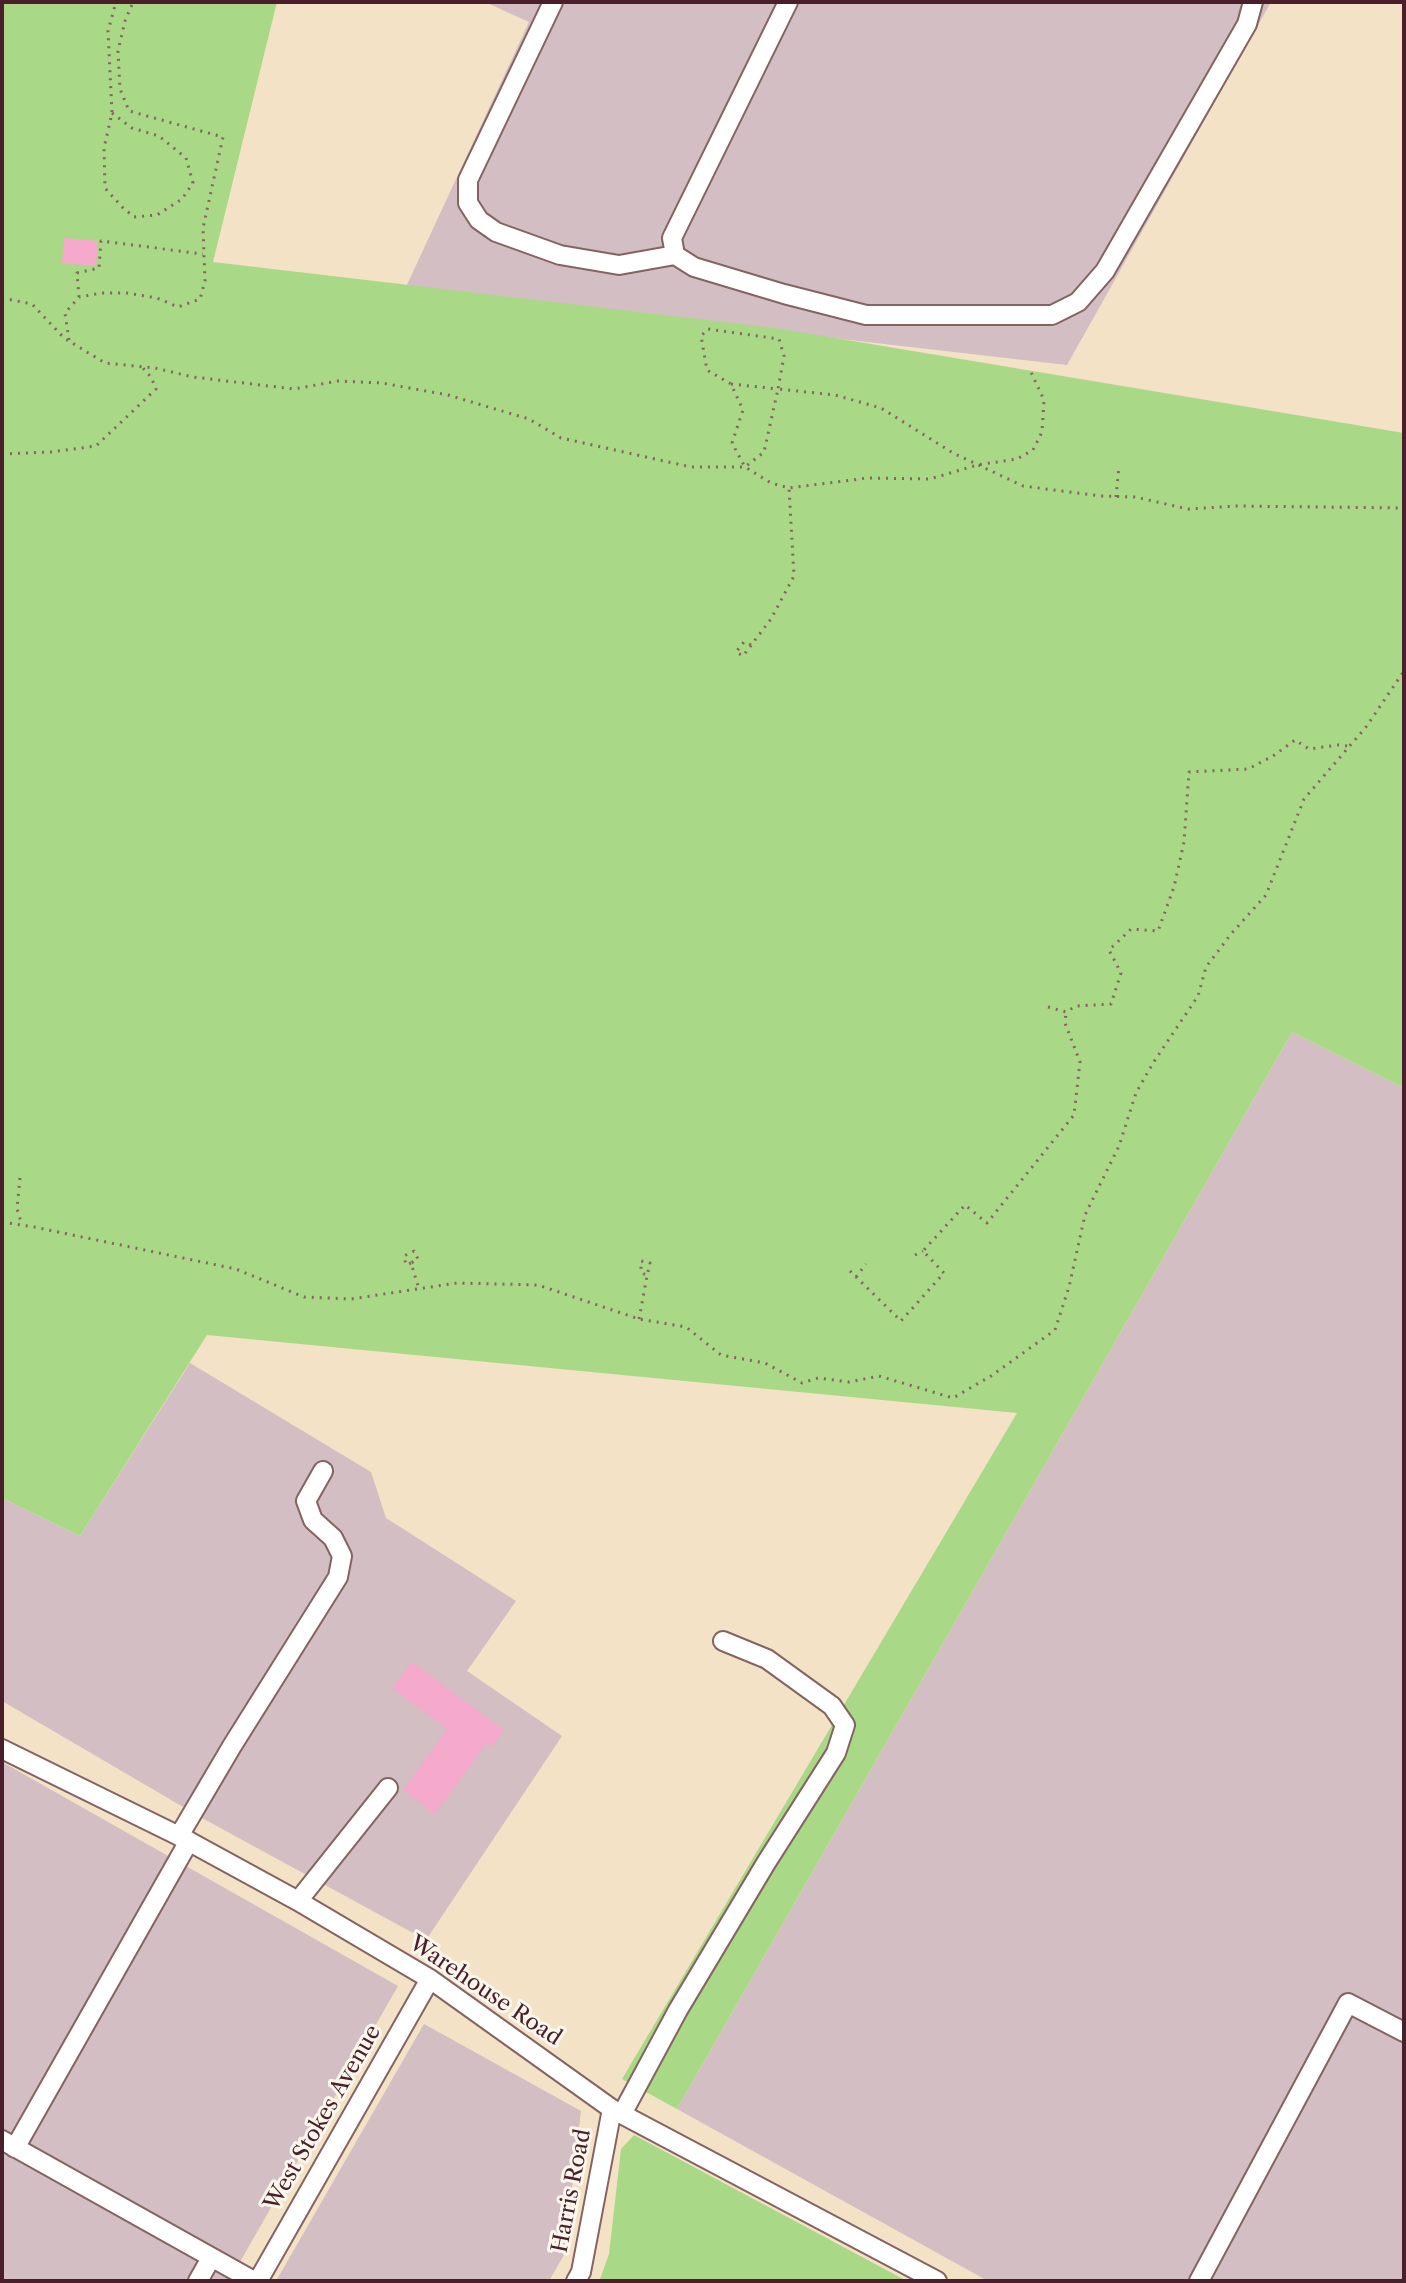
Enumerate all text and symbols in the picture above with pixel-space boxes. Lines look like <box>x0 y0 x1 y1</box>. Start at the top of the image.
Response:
street label: Warehouse Road <box>404 1930 566 2052</box>
street label: West Stokes Avenue <box>259 2021 387 2215</box>
street label: Harris Road <box>547 2127 597 2255</box>

